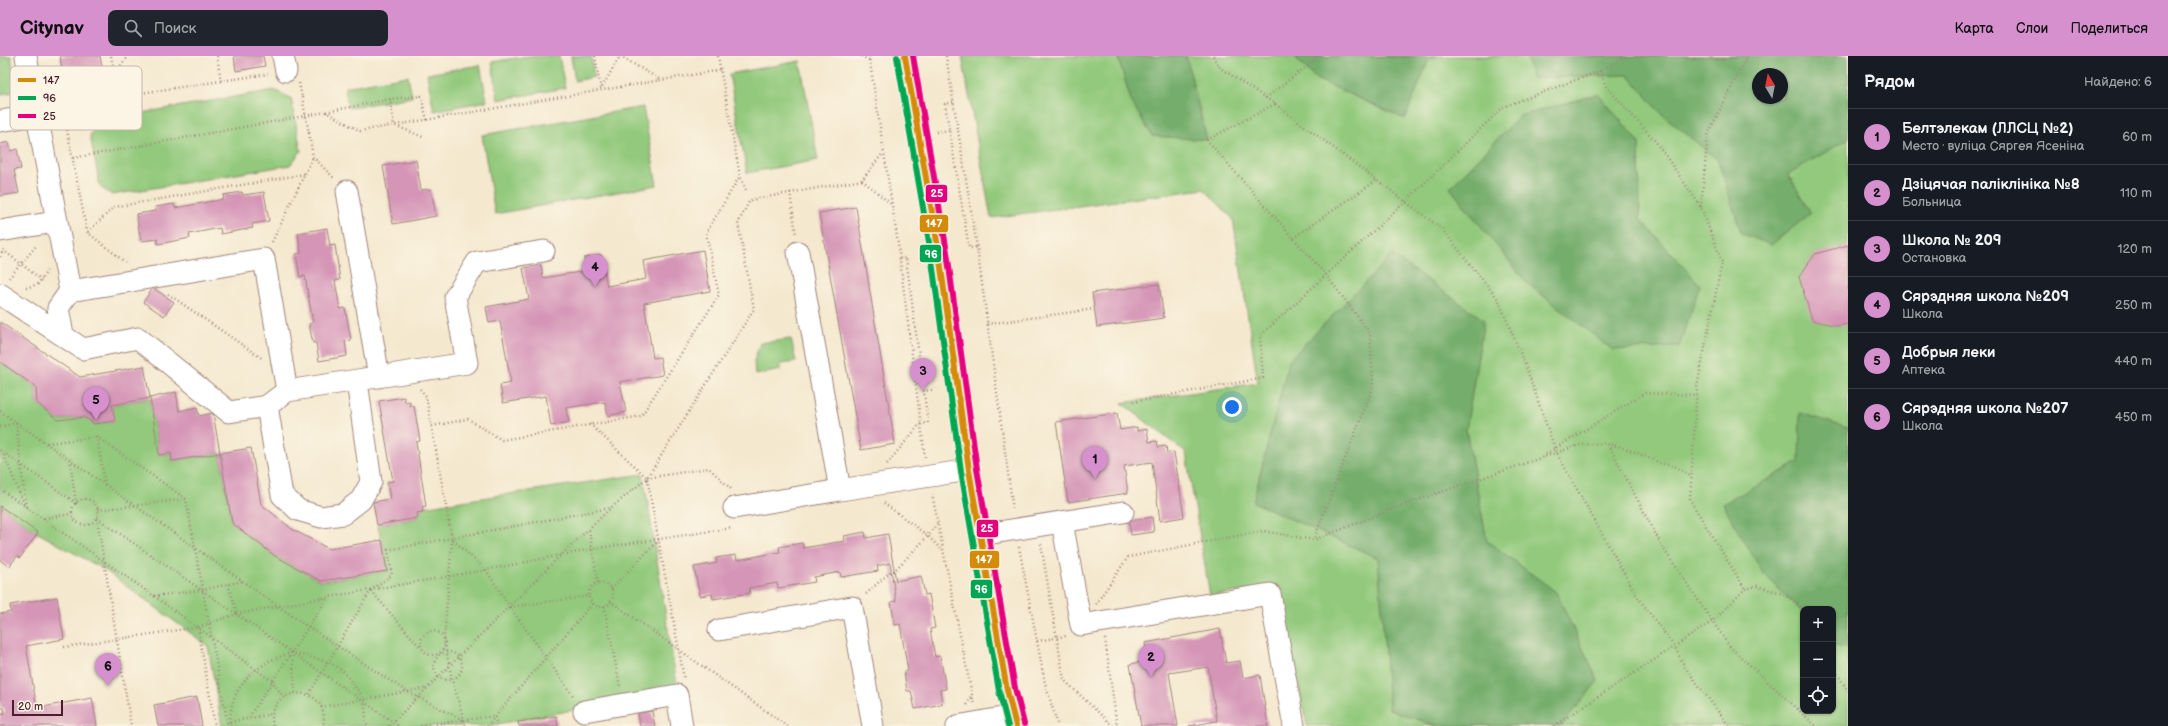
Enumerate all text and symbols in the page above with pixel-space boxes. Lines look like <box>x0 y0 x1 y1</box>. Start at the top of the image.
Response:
search box <box>108 10 388 46</box>
text: Citynav <box>20 17 84 40</box>
icon: search <box>122 17 144 39</box>
text: Поиск <box>154 19 197 38</box>
text: Карта <box>1954 20 1994 37</box>
text: Слои <box>2016 20 2048 37</box>
text: Поделиться <box>2070 20 2148 37</box>
legend <box>10 66 142 130</box>
north arrow <box>1752 68 1788 104</box>
text: Рядом <box>1864 72 1915 92</box>
text: 147 <box>43 74 60 87</box>
text: Найдено: 6 <box>2084 74 2152 90</box>
text: 96 <box>43 92 56 105</box>
text: 25 <box>43 110 56 123</box>
text: Белтэлекам (ЛЛСЦ №2) <box>1902 119 2073 138</box>
text: 1 <box>1874 129 1880 145</box>
text: 60 m <box>2122 129 2152 145</box>
text: Место · вуліца Сяргея Ясеніна <box>1902 138 2085 154</box>
text: Дзіцячая паліклініка №8 <box>1902 175 2080 194</box>
line badge: 25 <box>925 184 948 203</box>
text: 2 <box>1873 185 1881 201</box>
text: 110 m <box>2120 185 2152 201</box>
text: 25 <box>931 187 944 200</box>
text: Больница <box>1902 194 1961 210</box>
line badge: 147 <box>919 214 949 233</box>
text: 147 <box>925 217 943 230</box>
text: Школа № 209 <box>1902 231 2002 250</box>
text: 3 <box>1873 241 1881 257</box>
text: 120 m <box>2117 241 2152 257</box>
line badge: 96 <box>919 244 942 263</box>
text: 96 <box>924 248 938 261</box>
text: Остановка <box>1902 250 1967 266</box>
pin: 4 <box>582 254 608 287</box>
text: Сярэдняя школа №209 <box>1902 287 2069 306</box>
text: 4 <box>1873 297 1881 313</box>
text: 250 m <box>2115 297 2152 313</box>
text: Школа <box>1902 306 1943 322</box>
text: Добрыя леки <box>1902 343 1996 362</box>
text: 5 <box>1873 353 1881 369</box>
text: 440 m <box>2114 353 2152 369</box>
pin: 3 <box>910 358 936 391</box>
text: Аптека <box>1902 362 1945 378</box>
pin: 5 <box>83 387 109 420</box>
your location <box>1222 397 1242 417</box>
text: Сярэдняя школа №207 <box>1902 399 2069 418</box>
text: 6 <box>1873 409 1881 425</box>
text: 450 m <box>2115 409 2152 425</box>
text: Школа <box>1902 418 1943 434</box>
pin: 1 <box>1082 446 1108 479</box>
line badge: 25 <box>976 519 999 538</box>
text: 25 <box>981 522 994 535</box>
line badge: 147 <box>969 550 1000 569</box>
text: 147 <box>975 553 993 566</box>
line badge: 96 <box>970 579 993 599</box>
text: 96 <box>974 583 988 596</box>
map controls <box>1800 606 1836 714</box>
button: + <box>1800 606 1836 642</box>
button: − <box>1800 642 1836 678</box>
pin: 2 <box>1138 644 1164 677</box>
pin: 6 <box>95 653 121 686</box>
button: locate <box>1800 678 1836 714</box>
scale bar <box>12 698 63 717</box>
text: 20 m <box>18 700 43 713</box>

